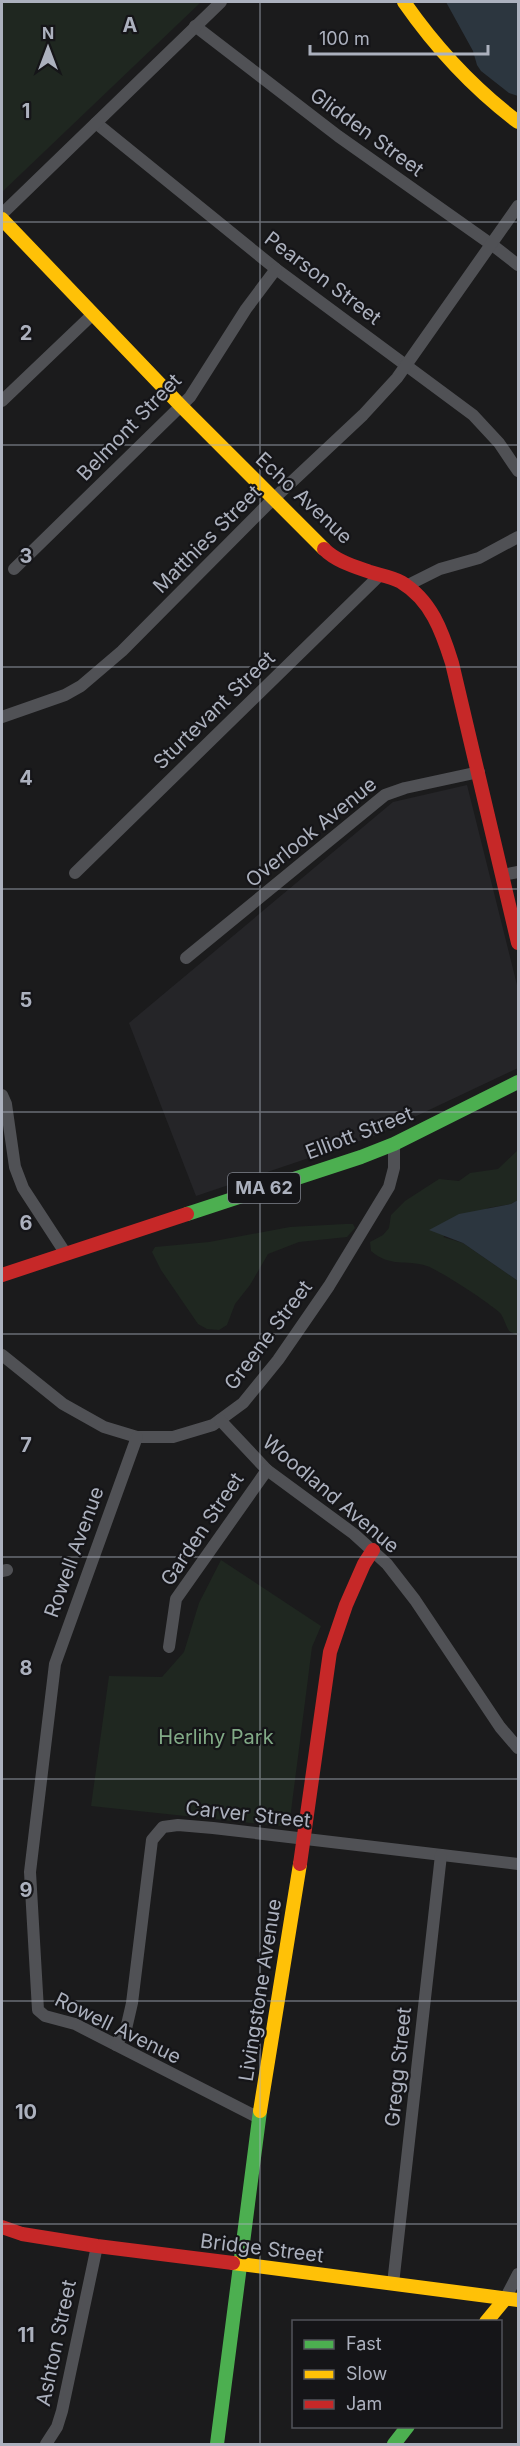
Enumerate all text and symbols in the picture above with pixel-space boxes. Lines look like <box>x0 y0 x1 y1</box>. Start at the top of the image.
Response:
text: A <box>123 13 138 37</box>
north arrow <box>18 18 78 78</box>
scale bar <box>310 18 488 56</box>
text: N <box>42 23 54 43</box>
text: 100 m <box>319 28 370 49</box>
street label: Glidden Street <box>305 83 429 182</box>
text: 1 <box>22 99 30 123</box>
street label: Pearson Street <box>260 226 386 330</box>
text: 2 <box>20 321 32 345</box>
street label: Belmont Street <box>72 368 186 486</box>
street label: Echo Avenue <box>251 447 357 549</box>
street label: Matthies Street <box>148 480 266 598</box>
text: 3 <box>20 544 32 568</box>
street label: Sturtevant Street <box>148 646 280 774</box>
text: 4 <box>19 766 33 790</box>
street label: Overlook Avenue <box>241 772 381 892</box>
text: 5 <box>20 988 32 1012</box>
street label: Elliott Street <box>302 1101 417 1164</box>
road number: MA 62 <box>228 1173 300 1203</box>
text: 6 <box>20 1211 33 1235</box>
street label: Greene Street <box>219 1275 317 1395</box>
street label: Woodland Avenue <box>258 1430 404 1558</box>
text: 7 <box>20 1433 32 1457</box>
street label: Garden Street <box>155 1468 249 1590</box>
street label: Rowell Avenue <box>39 1483 109 1621</box>
text: 8 <box>19 1656 33 1680</box>
park label: Herlihy Park <box>158 1725 274 1749</box>
street label: Carver Street <box>184 1795 312 1833</box>
text: 9 <box>20 1878 33 1902</box>
street label: Livingstone Avenue <box>234 1897 286 2083</box>
street label: Rowell Avenue <box>51 1987 185 2069</box>
street label: Gregg Street <box>380 2005 416 2128</box>
text: 10 <box>15 2100 37 2124</box>
street label: Bridge Street <box>199 2229 325 2268</box>
street label: Ashton Street <box>31 2277 81 2408</box>
legend <box>292 2320 502 2428</box>
text: 11 <box>17 2323 35 2347</box>
text: Fast <box>346 2333 382 2354</box>
text: Slow <box>346 2363 387 2384</box>
text: Jam <box>346 2393 382 2414</box>

